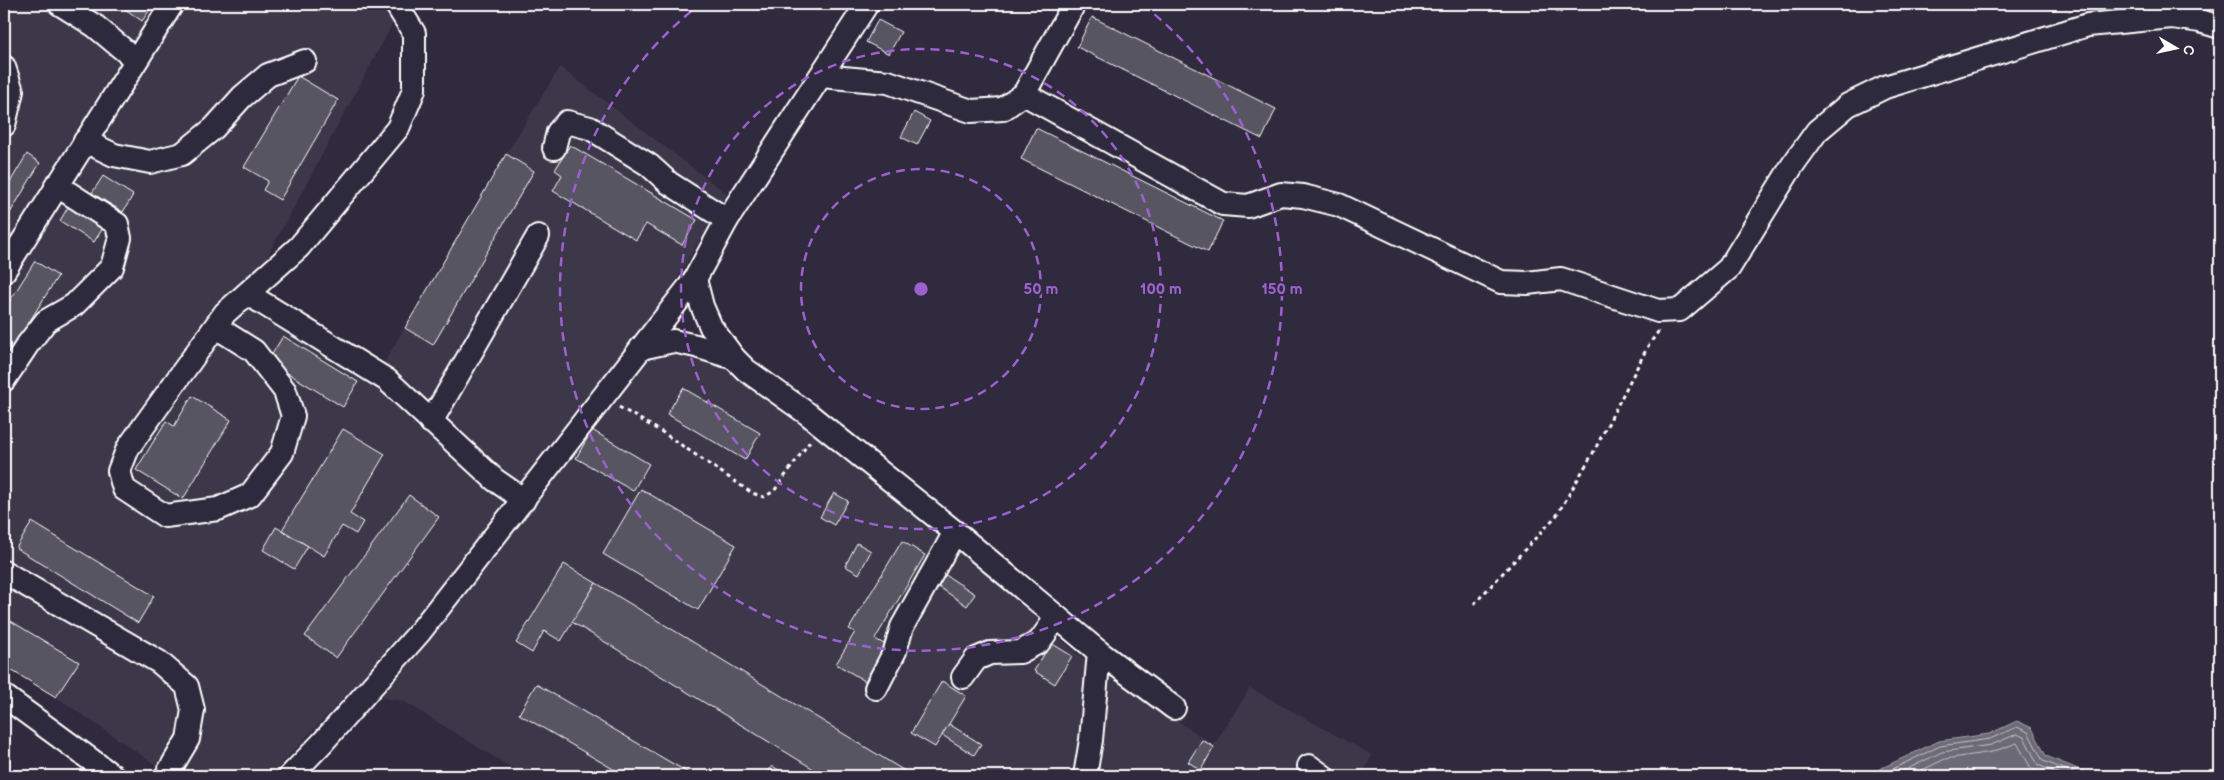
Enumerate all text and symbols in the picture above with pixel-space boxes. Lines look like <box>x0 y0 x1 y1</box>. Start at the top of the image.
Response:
north arrow <box>2152 22 2202 72</box>
text: С <box>2179 44 2198 56</box>
centre of rings <box>912 280 930 298</box>
text: 50 m <box>1024 280 1059 299</box>
text: 100 m <box>1140 280 1182 299</box>
text: 150 m <box>1261 280 1303 299</box>

